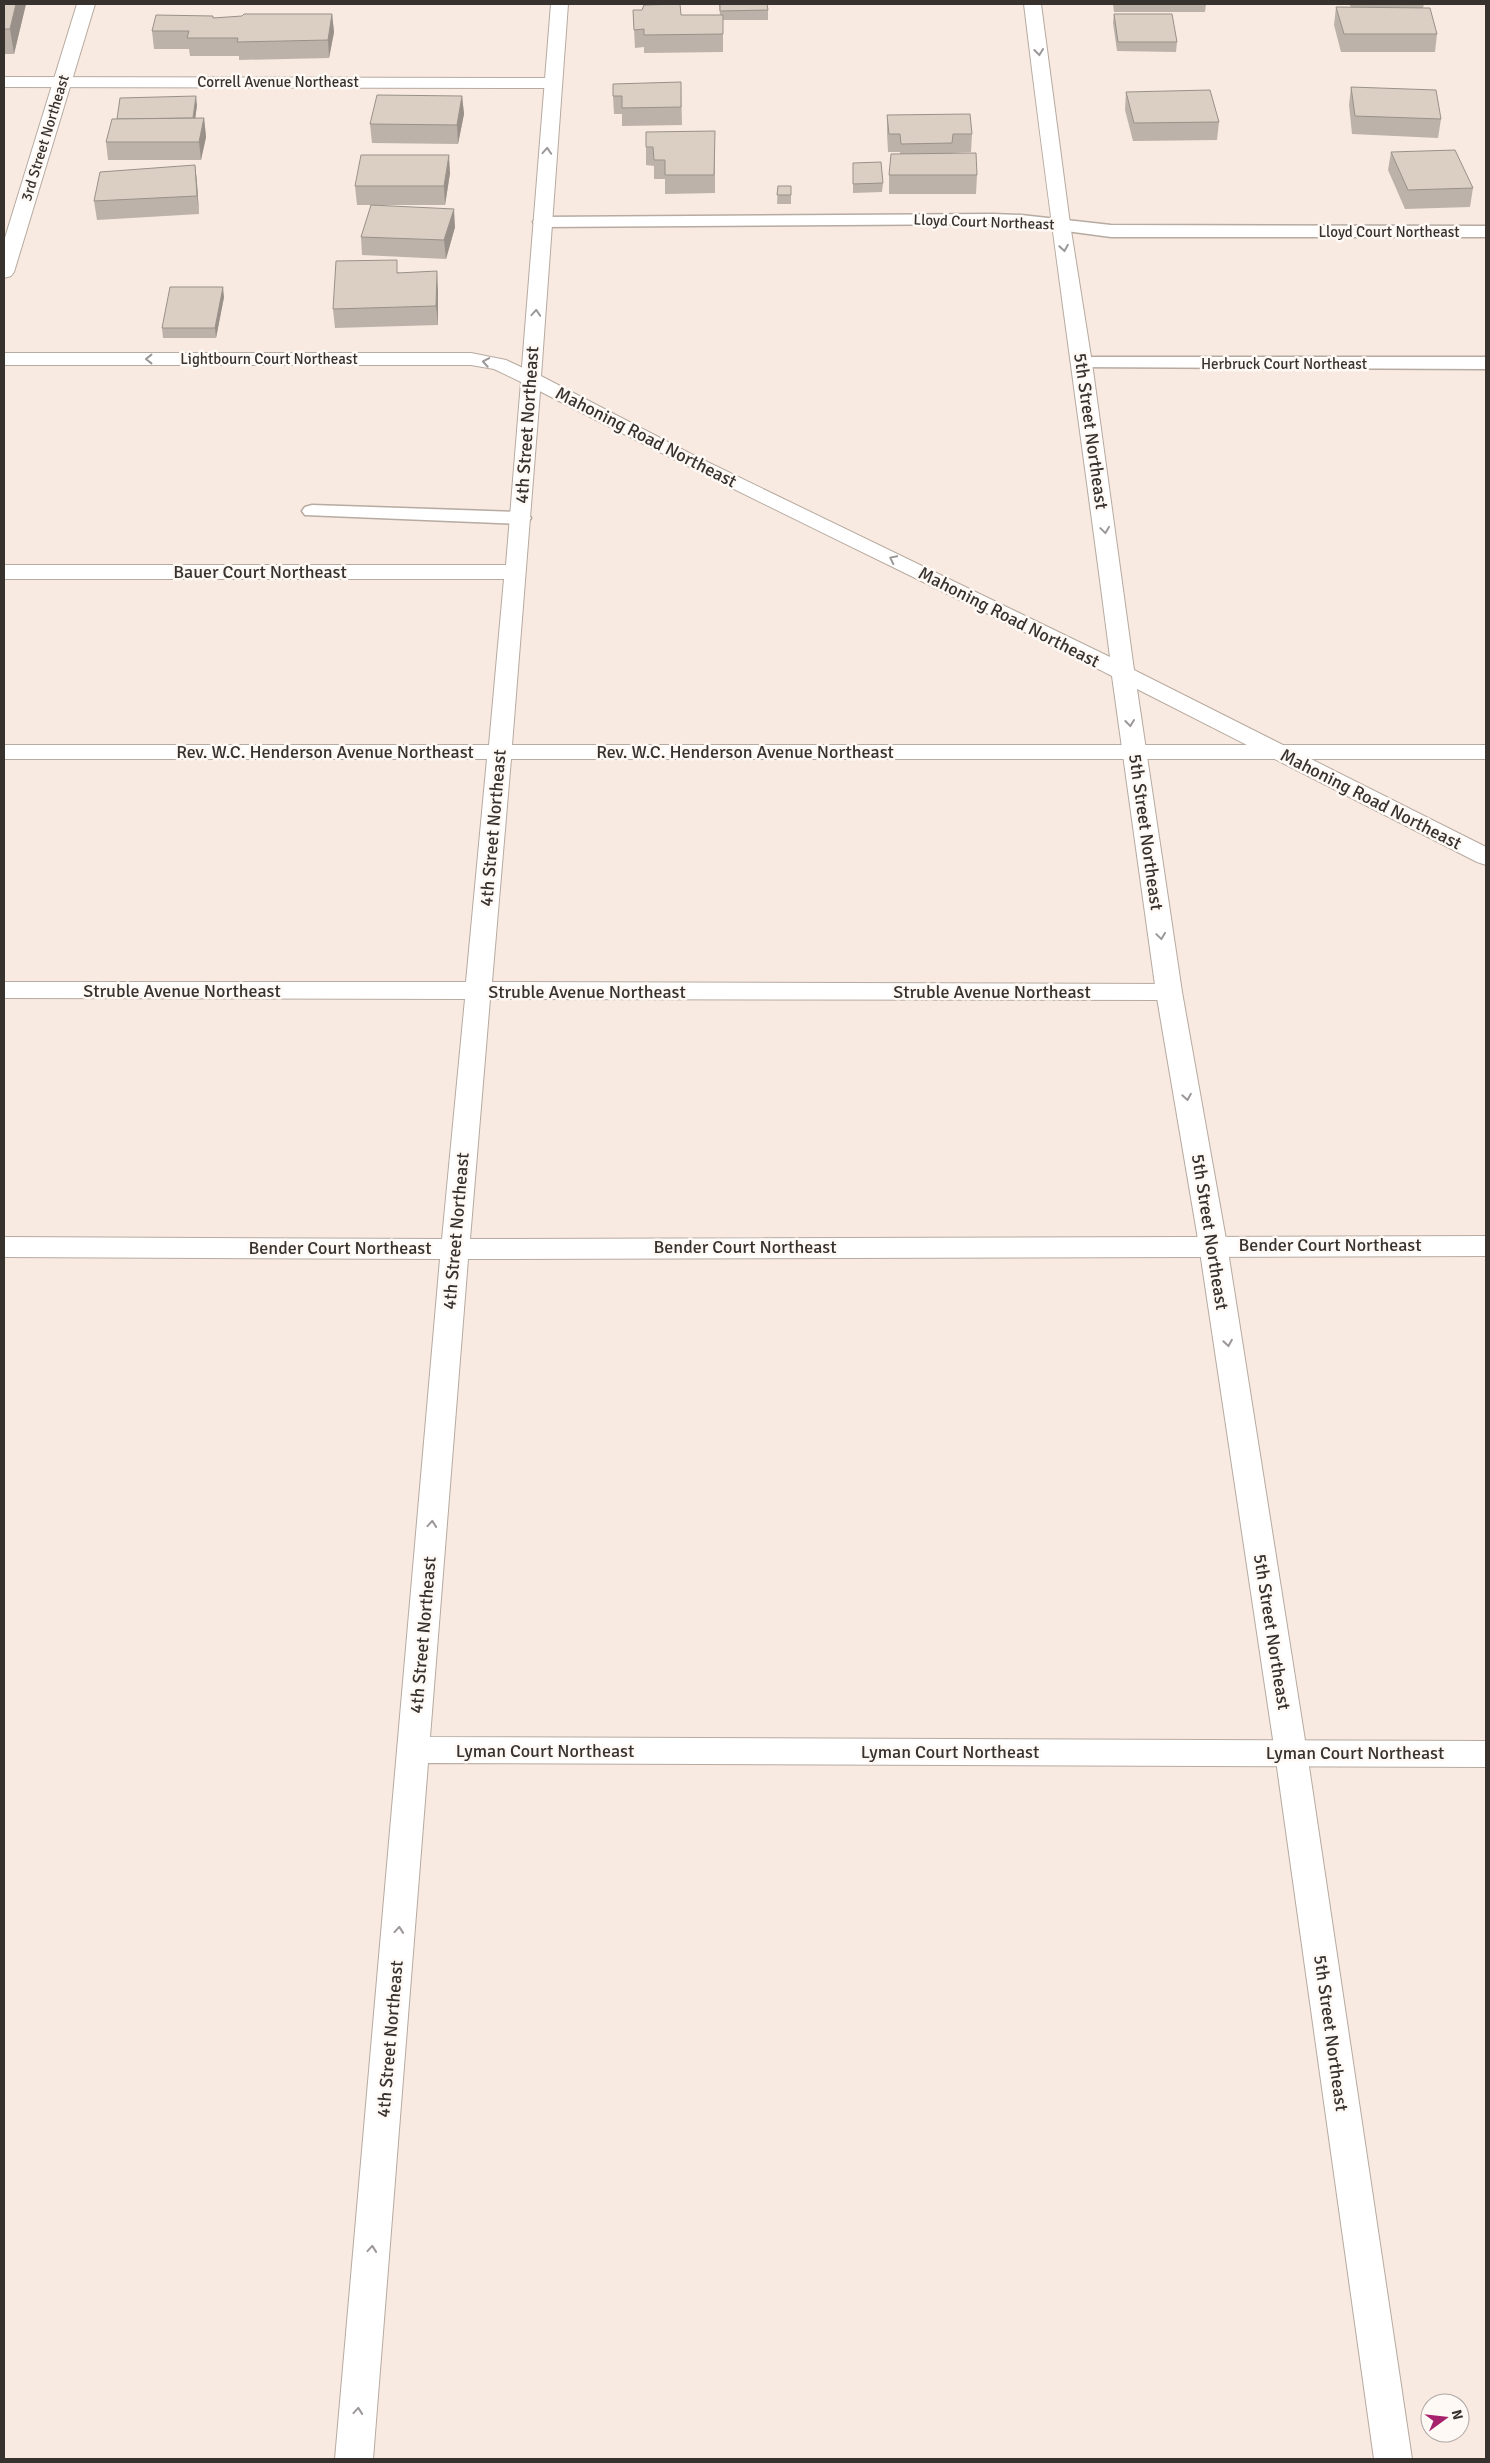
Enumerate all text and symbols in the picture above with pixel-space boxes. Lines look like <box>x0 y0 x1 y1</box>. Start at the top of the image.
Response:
one-way arrow <box>1033 48 1044 56</box>
street label: 3rd Street Northeast <box>17 73 73 203</box>
street label: Correll Avenue Northeast <box>197 73 359 91</box>
one-way arrow <box>542 147 553 155</box>
street label: Lloyd Court Northeast <box>913 211 1055 233</box>
street label: Lloyd Court Northeast <box>1318 223 1460 241</box>
one-way arrow <box>1058 244 1069 252</box>
one-way arrow <box>530 309 541 317</box>
street label: 4th Street Northeast <box>511 346 543 504</box>
street label: Lightbourn Court Northeast <box>180 350 358 368</box>
street label: 5th Street Northeast <box>1069 351 1113 511</box>
one-way arrow <box>144 354 152 364</box>
street label: Herbruck Court Northeast <box>1201 355 1367 373</box>
one-way arrow <box>481 358 490 368</box>
street label: Mahoning Road Northeast <box>552 382 740 492</box>
one-way arrow <box>1099 526 1109 534</box>
one-way arrow <box>889 555 898 565</box>
street label: Bauer Court Northeast <box>173 561 347 583</box>
street label: Mahoning Road Northeast <box>915 562 1103 672</box>
one-way arrow <box>1124 720 1135 728</box>
street label: Rev. W.C. Henderson Avenue Northeast <box>176 741 474 763</box>
street label: Rev. W.C. Henderson Avenue Northeast <box>596 741 894 763</box>
street label: Mahoning Road Northeast <box>1277 744 1465 854</box>
street label: 4th Street Northeast <box>475 749 511 907</box>
street label: 5th Street Northeast <box>1124 752 1168 912</box>
one-way arrow <box>1155 933 1166 941</box>
street label: Struble Avenue Northeast <box>83 980 281 1002</box>
street label: Struble Avenue Northeast <box>488 981 686 1003</box>
street label: Struble Avenue Northeast <box>893 981 1091 1003</box>
one-way arrow <box>1182 1092 1192 1101</box>
street label: 4th Street Northeast <box>438 1152 474 1310</box>
street label: 5th Street Northeast <box>1187 1152 1233 1312</box>
street label: Bender Court Northeast <box>1238 1234 1422 1256</box>
street label: Bender Court Northeast <box>653 1236 837 1258</box>
street label: Bender Court Northeast <box>248 1237 432 1259</box>
one-way arrow <box>1222 1340 1233 1348</box>
one-way arrow <box>427 1520 438 1528</box>
street label: 5th Street Northeast <box>1249 1552 1295 1712</box>
street label: 4th Street Northeast <box>405 1556 441 1714</box>
street label: Lyman Court Northeast <box>456 1740 634 1762</box>
street label: Lyman Court Northeast <box>861 1741 1039 1763</box>
street label: Lyman Court Northeast <box>1266 1742 1444 1764</box>
one-way arrow <box>393 1926 404 1934</box>
street label: 5th Street Northeast <box>1309 1953 1353 2113</box>
street label: 4th Street Northeast <box>372 1960 408 2118</box>
one-way arrow <box>366 2244 377 2252</box>
north arrow <box>1420 2393 1470 2443</box>
one-way arrow <box>352 2406 363 2414</box>
text: N <box>1448 2408 1467 2422</box>

